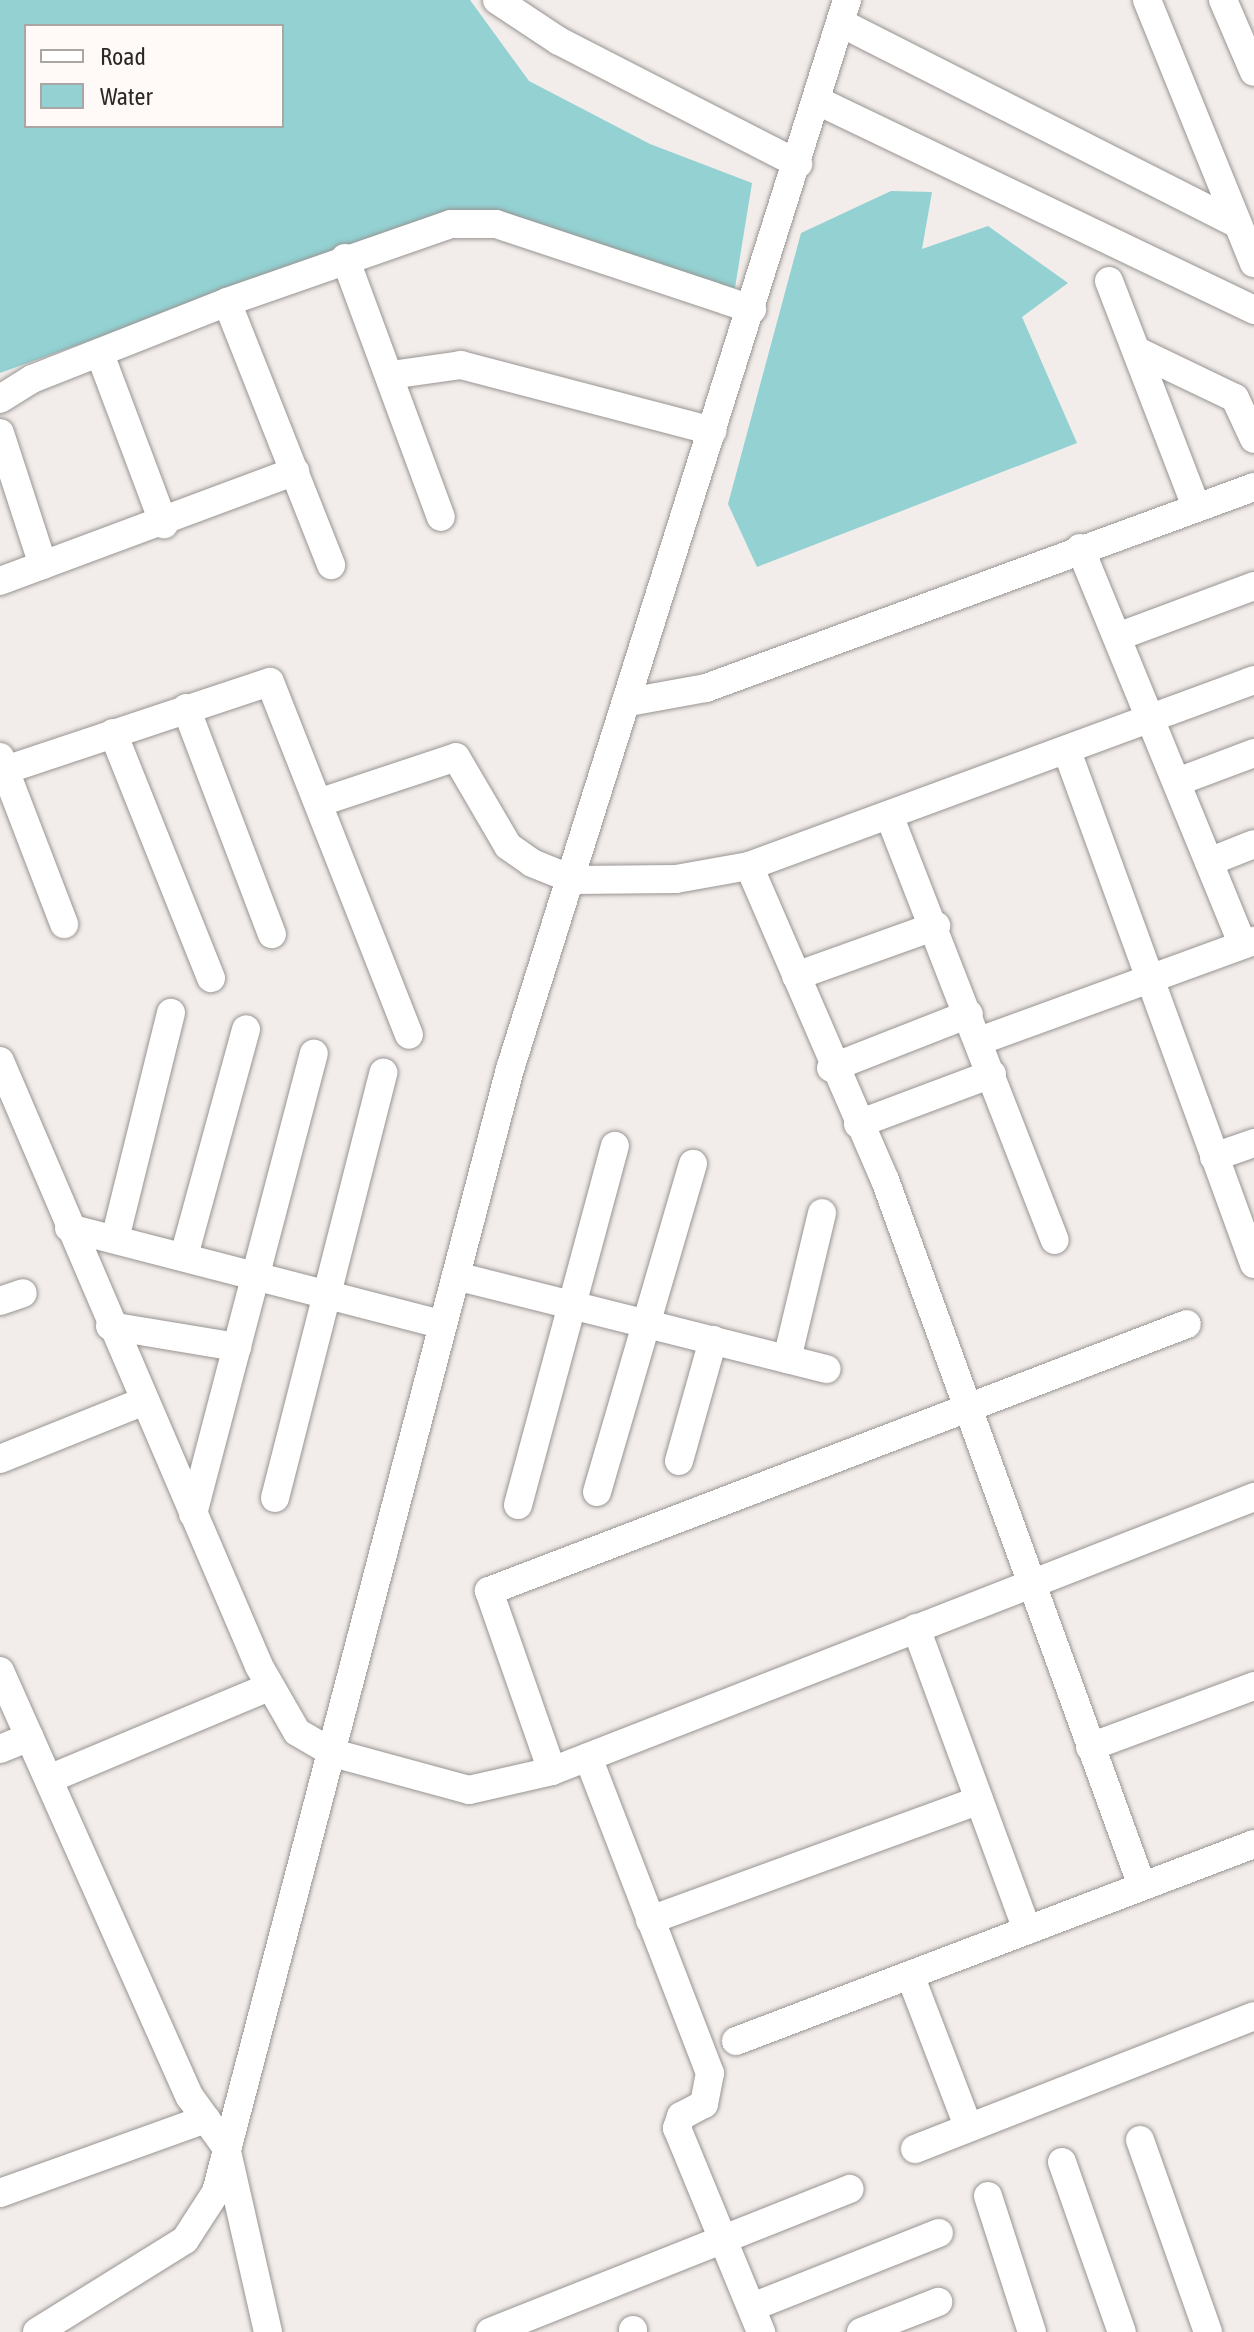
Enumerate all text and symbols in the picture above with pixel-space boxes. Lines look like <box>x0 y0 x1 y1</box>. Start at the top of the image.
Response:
legend <box>24 24 284 128</box>
text: Road <box>100 43 146 70</box>
text: Water <box>100 83 153 110</box>

